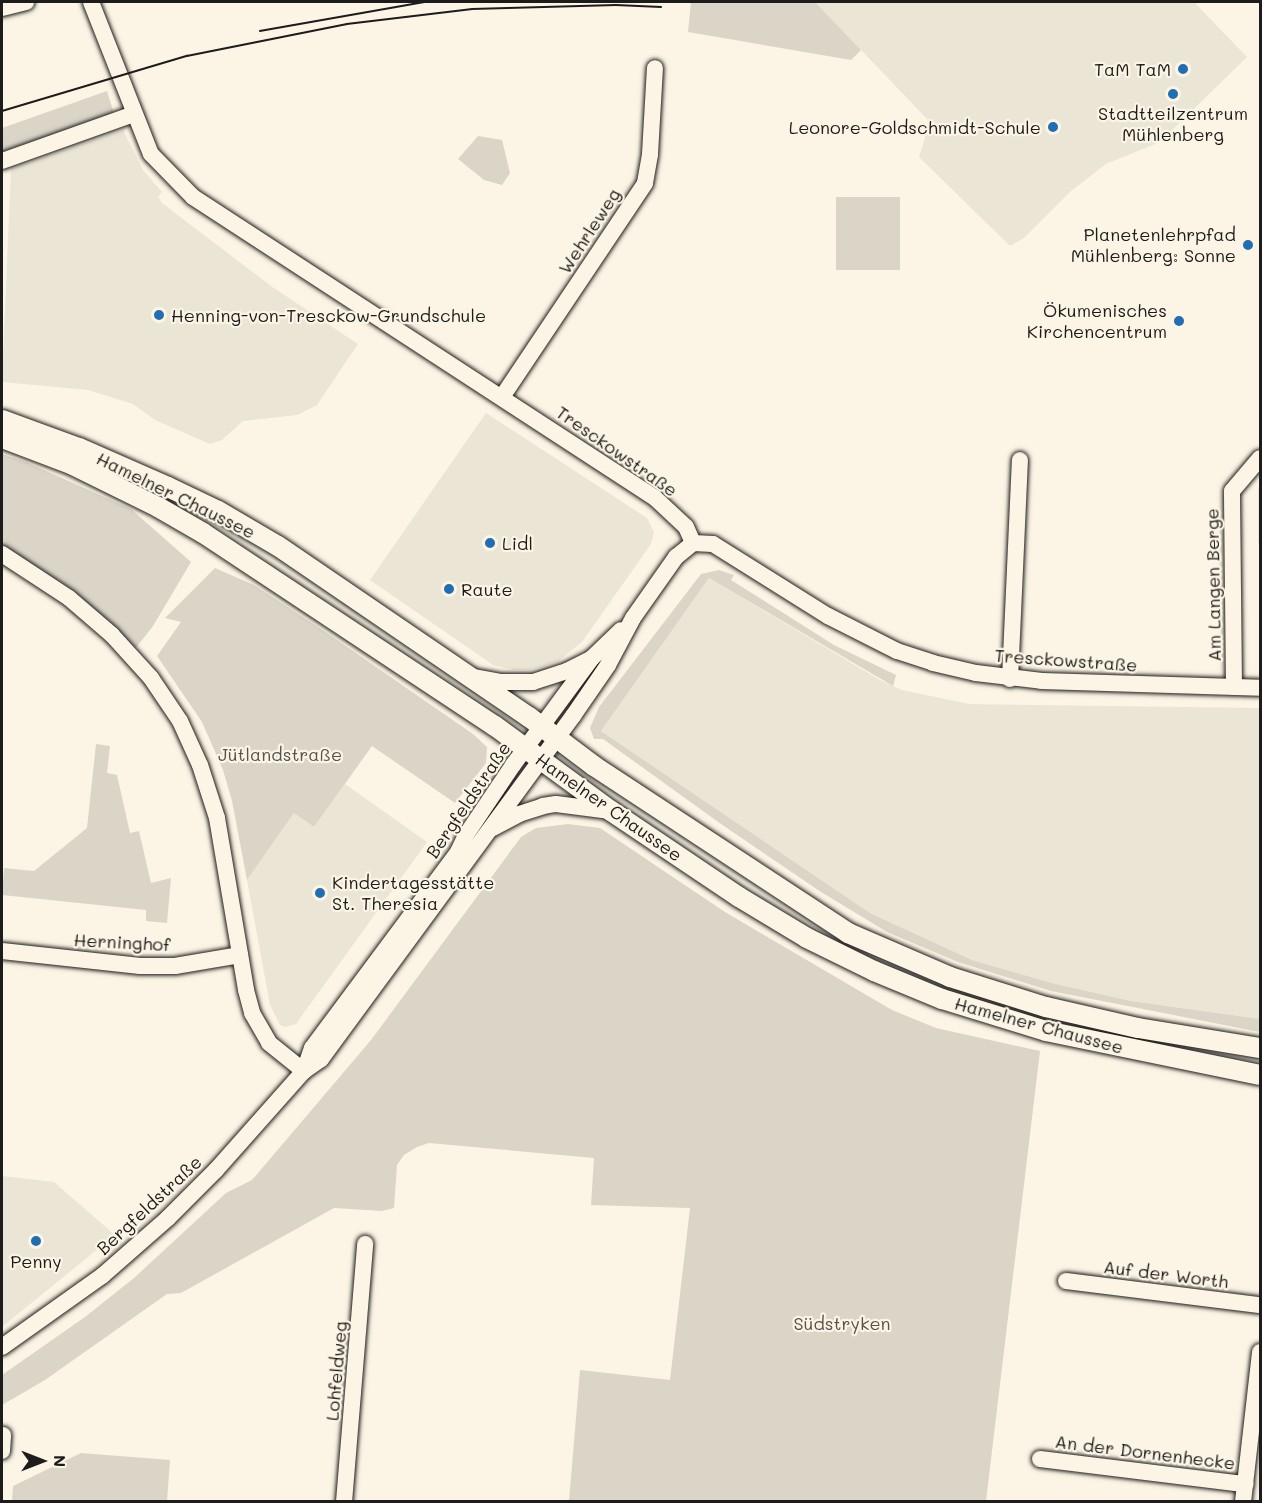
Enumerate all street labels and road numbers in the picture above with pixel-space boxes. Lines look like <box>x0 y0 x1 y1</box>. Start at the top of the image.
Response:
street label: Wehrleweg <box>553 184 625 278</box>
street label: Tresckowstraße <box>552 401 682 501</box>
street label: Hamelner Chaussee <box>93 447 259 543</box>
street label: Am Langen Berge <box>1201 508 1225 662</box>
street label: Tresckowstraße <box>994 644 1138 676</box>
street label: Bergfeldstraße <box>421 738 515 862</box>
street label: Hamelner Chaussee <box>532 748 686 866</box>
street label: Herninghof <box>73 929 171 955</box>
street label: Hamelner Chaussee <box>952 992 1126 1058</box>
street label: Bergfeldstraße <box>92 1151 206 1259</box>
street label: Auf der Worth <box>1102 1256 1230 1292</box>
street label: Lohfeldweg <box>321 1320 351 1422</box>
street label: An der Dornenhecke <box>1054 1430 1236 1474</box>

